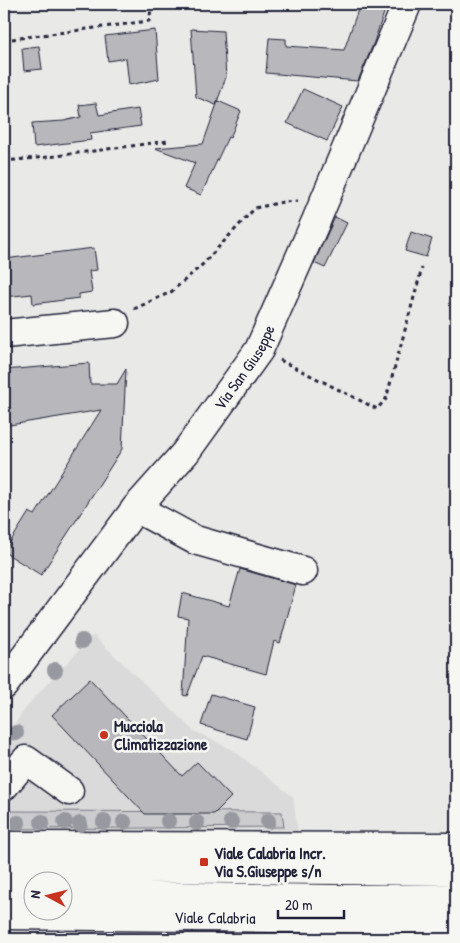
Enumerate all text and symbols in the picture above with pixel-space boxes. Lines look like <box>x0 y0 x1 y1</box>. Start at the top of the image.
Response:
street label: Via San Giuseppe <box>209 321 280 414</box>
place label: Mucciola Climatizzazione <box>114 715 208 755</box>
marker: Mucciola Climatizzazione <box>98 729 110 741</box>
place label: Viale Calabria Incr. Via S.Giuseppe s/n <box>214 842 326 883</box>
marker: Viale Calabria Incr. Via S.Giuseppe s/n <box>198 856 210 868</box>
north arrow <box>22 870 72 920</box>
scale bar <box>278 888 344 920</box>
text: N <box>25 889 45 899</box>
text: 20 m <box>285 894 312 915</box>
street label: Viale Calabria <box>174 906 256 929</box>

